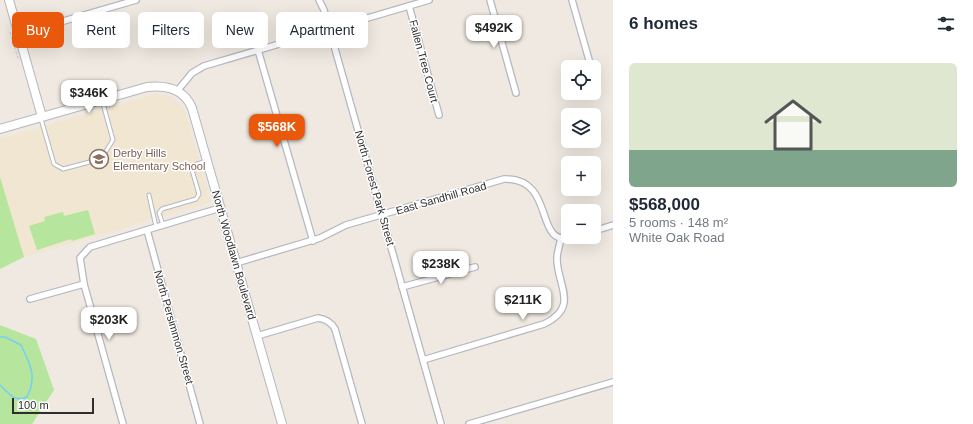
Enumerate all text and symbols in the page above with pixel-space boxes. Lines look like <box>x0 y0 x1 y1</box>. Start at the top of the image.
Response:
chip: Buy <box>12 12 64 48</box>
chip: Rent <box>72 12 130 48</box>
chip: Filters <box>138 12 204 48</box>
chip: New <box>212 12 268 48</box>
chip: Apartment <box>276 12 368 48</box>
icon: filters <box>935 13 957 35</box>
text: 6 homes <box>629 14 698 33</box>
pin: $492K <box>466 15 522 49</box>
street label: Fallen Tree Court <box>407 18 441 104</box>
text: $492K <box>475 20 513 35</box>
map controls <box>561 60 601 244</box>
button: locate <box>561 60 601 100</box>
pin: $346K <box>61 80 117 114</box>
text: $346K <box>70 85 108 100</box>
icon: home <box>757 89 829 161</box>
button: layers <box>561 108 601 148</box>
pin: $568K <box>249 114 305 148</box>
text: $568K <box>258 119 296 134</box>
street label: North Forest Park Street <box>353 129 397 247</box>
place label: Derby Hills Elementary School <box>113 147 205 172</box>
school or university icon: Derby Hills Elementary School <box>88 148 110 170</box>
button: + <box>561 156 601 196</box>
street label: East Sandhill Road <box>394 179 488 217</box>
street label: North Woodlawn Boulevard <box>210 189 258 321</box>
text: $568,000 <box>629 195 700 214</box>
button: − <box>561 204 601 244</box>
text: 5 rooms · 148 m² <box>629 215 728 230</box>
text: White Oak Road <box>629 230 724 245</box>
pin: $238K <box>413 251 469 285</box>
text: $238K <box>422 256 460 271</box>
street label: North Persimmon Street <box>152 269 196 385</box>
pin: $211K <box>495 287 551 321</box>
text: $211K <box>504 292 542 307</box>
pin: $203K <box>81 307 137 341</box>
text: $203K <box>90 312 128 327</box>
scale bar <box>12 396 94 415</box>
text: 100 m <box>18 399 49 411</box>

